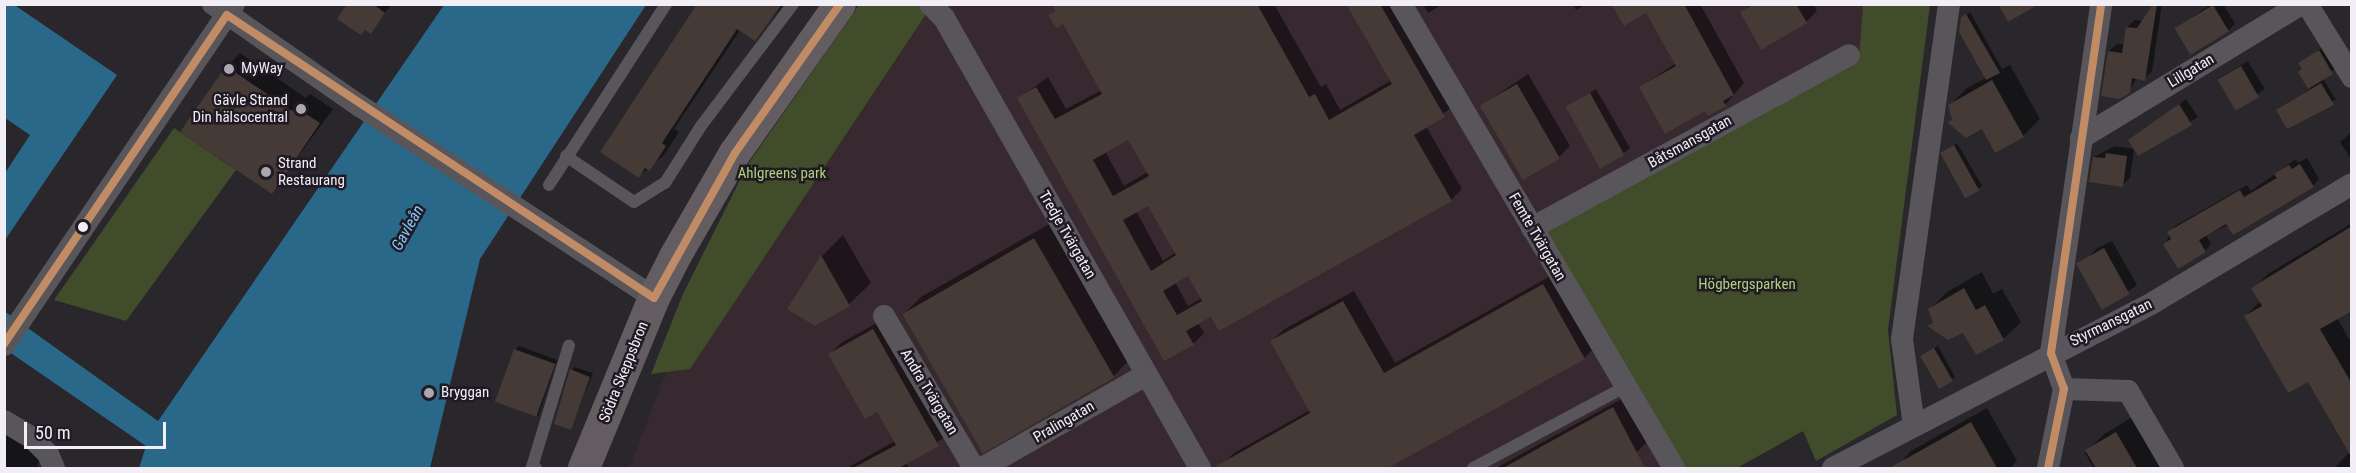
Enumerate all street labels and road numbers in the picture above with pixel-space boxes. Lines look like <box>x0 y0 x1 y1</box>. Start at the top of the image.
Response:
street label: Lillgatan <box>2165 50 2217 92</box>
street label: Båtsmansgatan <box>1645 112 1735 172</box>
street label: Tredje Tvärgatan <box>1035 188 1099 282</box>
street label: Femte Tvärgatan <box>1504 190 1570 284</box>
street label: Styrmansgatan <box>2067 295 2155 351</box>
street label: Södra Skeppsbron <box>596 319 652 425</box>
street label: Andra Tvärgatan <box>896 346 962 438</box>
street label: Pralingatan <box>1030 397 1098 447</box>

